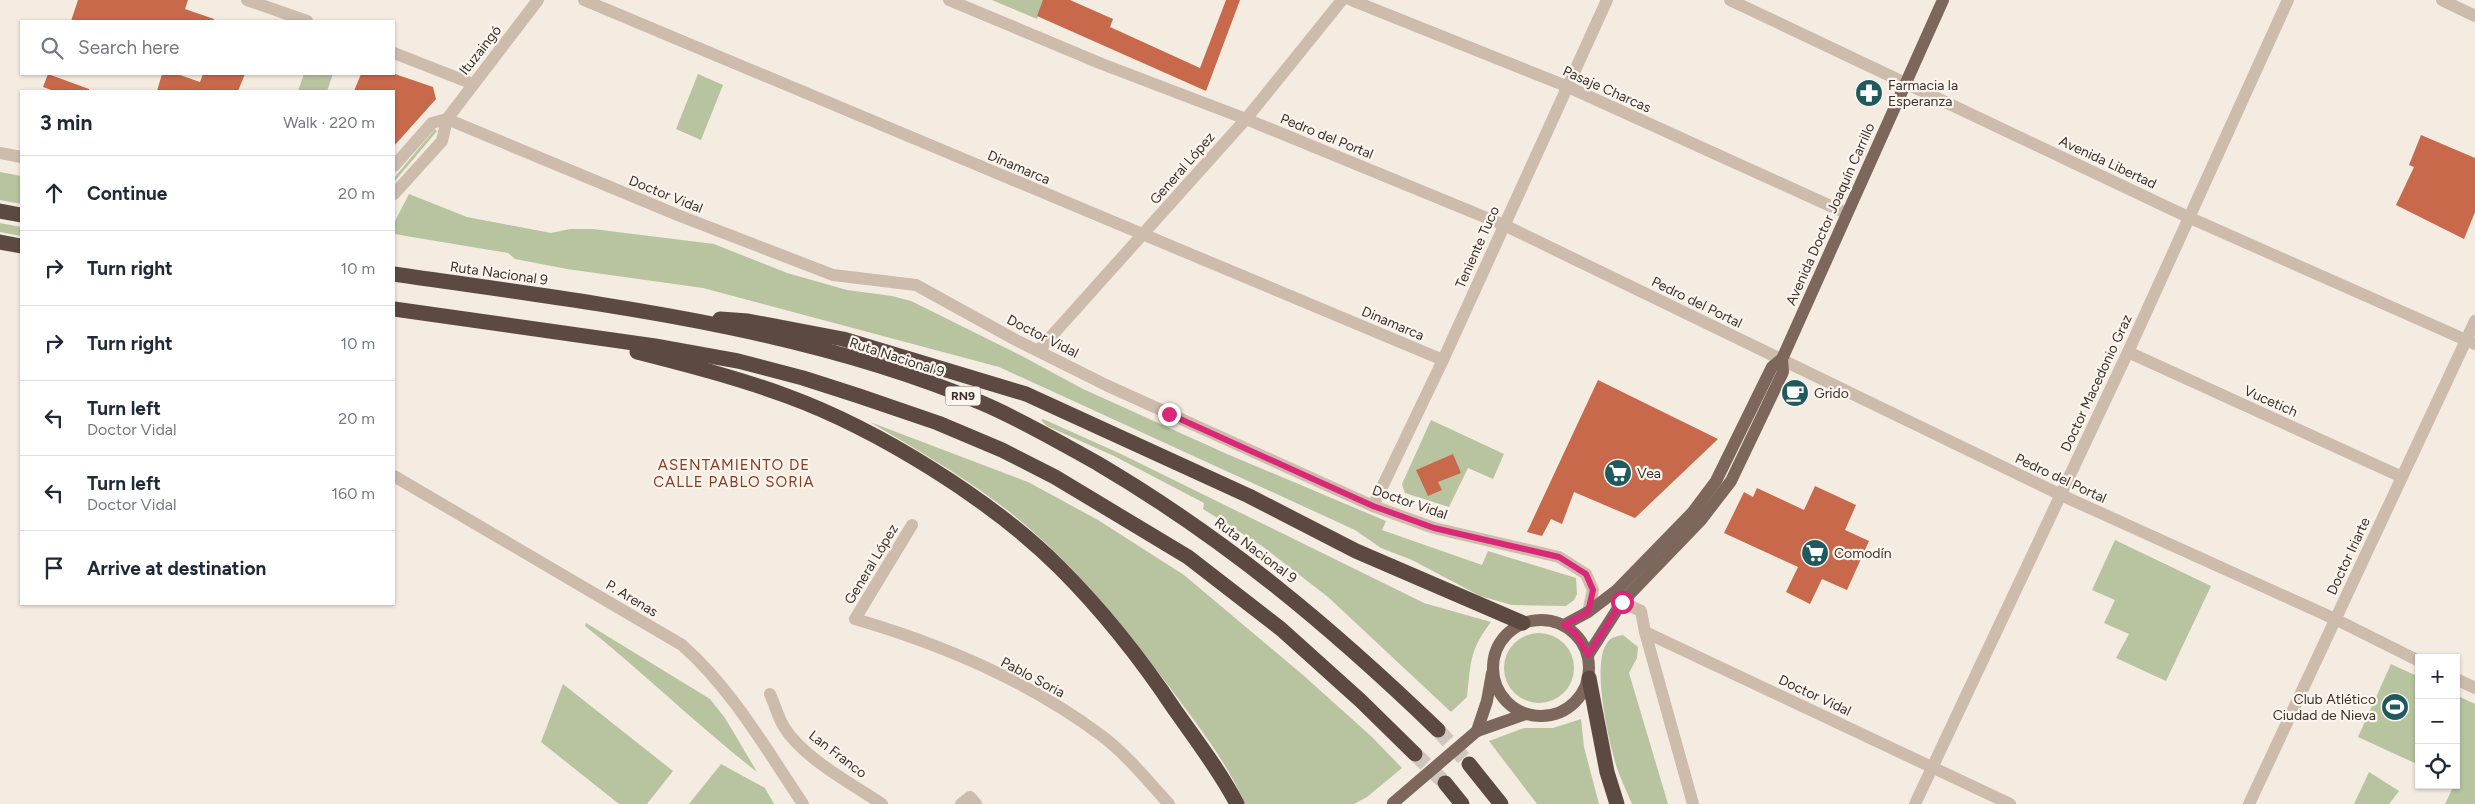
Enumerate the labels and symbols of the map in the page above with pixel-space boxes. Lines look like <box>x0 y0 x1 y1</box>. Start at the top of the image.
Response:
street label: Ituzaingó <box>456 22 505 79</box>
street label: Pasaje Charcas <box>1560 62 1653 116</box>
place label: Farmacia la Esperanza <box>1888 77 1958 110</box>
pharmacy icon: Farmacia la Esperanza <box>1854 78 1884 108</box>
street label: Pedro del Portal <box>1278 110 1376 163</box>
street label: Avenida Doctor Joaquín Carrillo <box>1782 120 1878 308</box>
street label: General López <box>1146 129 1219 208</box>
street label: Avenida Libertad <box>2056 132 2159 192</box>
street label: Dinamarca <box>985 147 1053 188</box>
street label: Doctor Vidal <box>626 172 705 217</box>
street label: Teniente Tuco <box>1452 204 1503 291</box>
street label: Ruta Nacional 9 <box>449 258 549 289</box>
street label: Pedro del Portal <box>1649 273 1745 332</box>
street label: Dinamarca <box>1359 303 1427 344</box>
street label: Doctor Vidal <box>1004 311 1082 362</box>
street label: Doctor Macedonio Graz <box>2057 312 2136 455</box>
street label: Ruta Nacional 9 <box>847 334 947 381</box>
cafe icon: Grido <box>1780 378 1810 408</box>
street label: Vucetich <box>2241 382 2300 421</box>
place label: Grido <box>1814 385 1849 402</box>
road number: RN9 <box>946 386 980 406</box>
route end <box>1158 403 1181 426</box>
street label: Pedro del Portal <box>2012 450 2109 507</box>
district label: ASENTAMIENTO DE CALLE PABLO SORIA <box>653 456 815 491</box>
supermarket icon: Vea <box>1603 458 1633 488</box>
place label: Vea <box>1637 465 1661 482</box>
street label: Doctor Vidal <box>1370 482 1450 523</box>
street label: Ruta Nacional 9 <box>1211 514 1300 587</box>
street label: Doctor Iriarte <box>2323 514 2374 598</box>
street label: General López <box>841 521 902 607</box>
supermarket icon: Comodín <box>1800 538 1830 568</box>
place label: Comodín <box>1834 545 1892 562</box>
street label: P. Arenas <box>603 576 661 621</box>
route start <box>1611 591 1634 614</box>
street label: Pablo Soria <box>998 654 1068 701</box>
street label: Doctor Vidal <box>1776 671 1854 720</box>
place label: Club Atlético Ciudad de Nieva <box>2273 691 2376 724</box>
sports icon: Club Atlético Ciudad de Nieva <box>2380 692 2410 722</box>
street label: Lan Franco <box>805 727 870 782</box>

